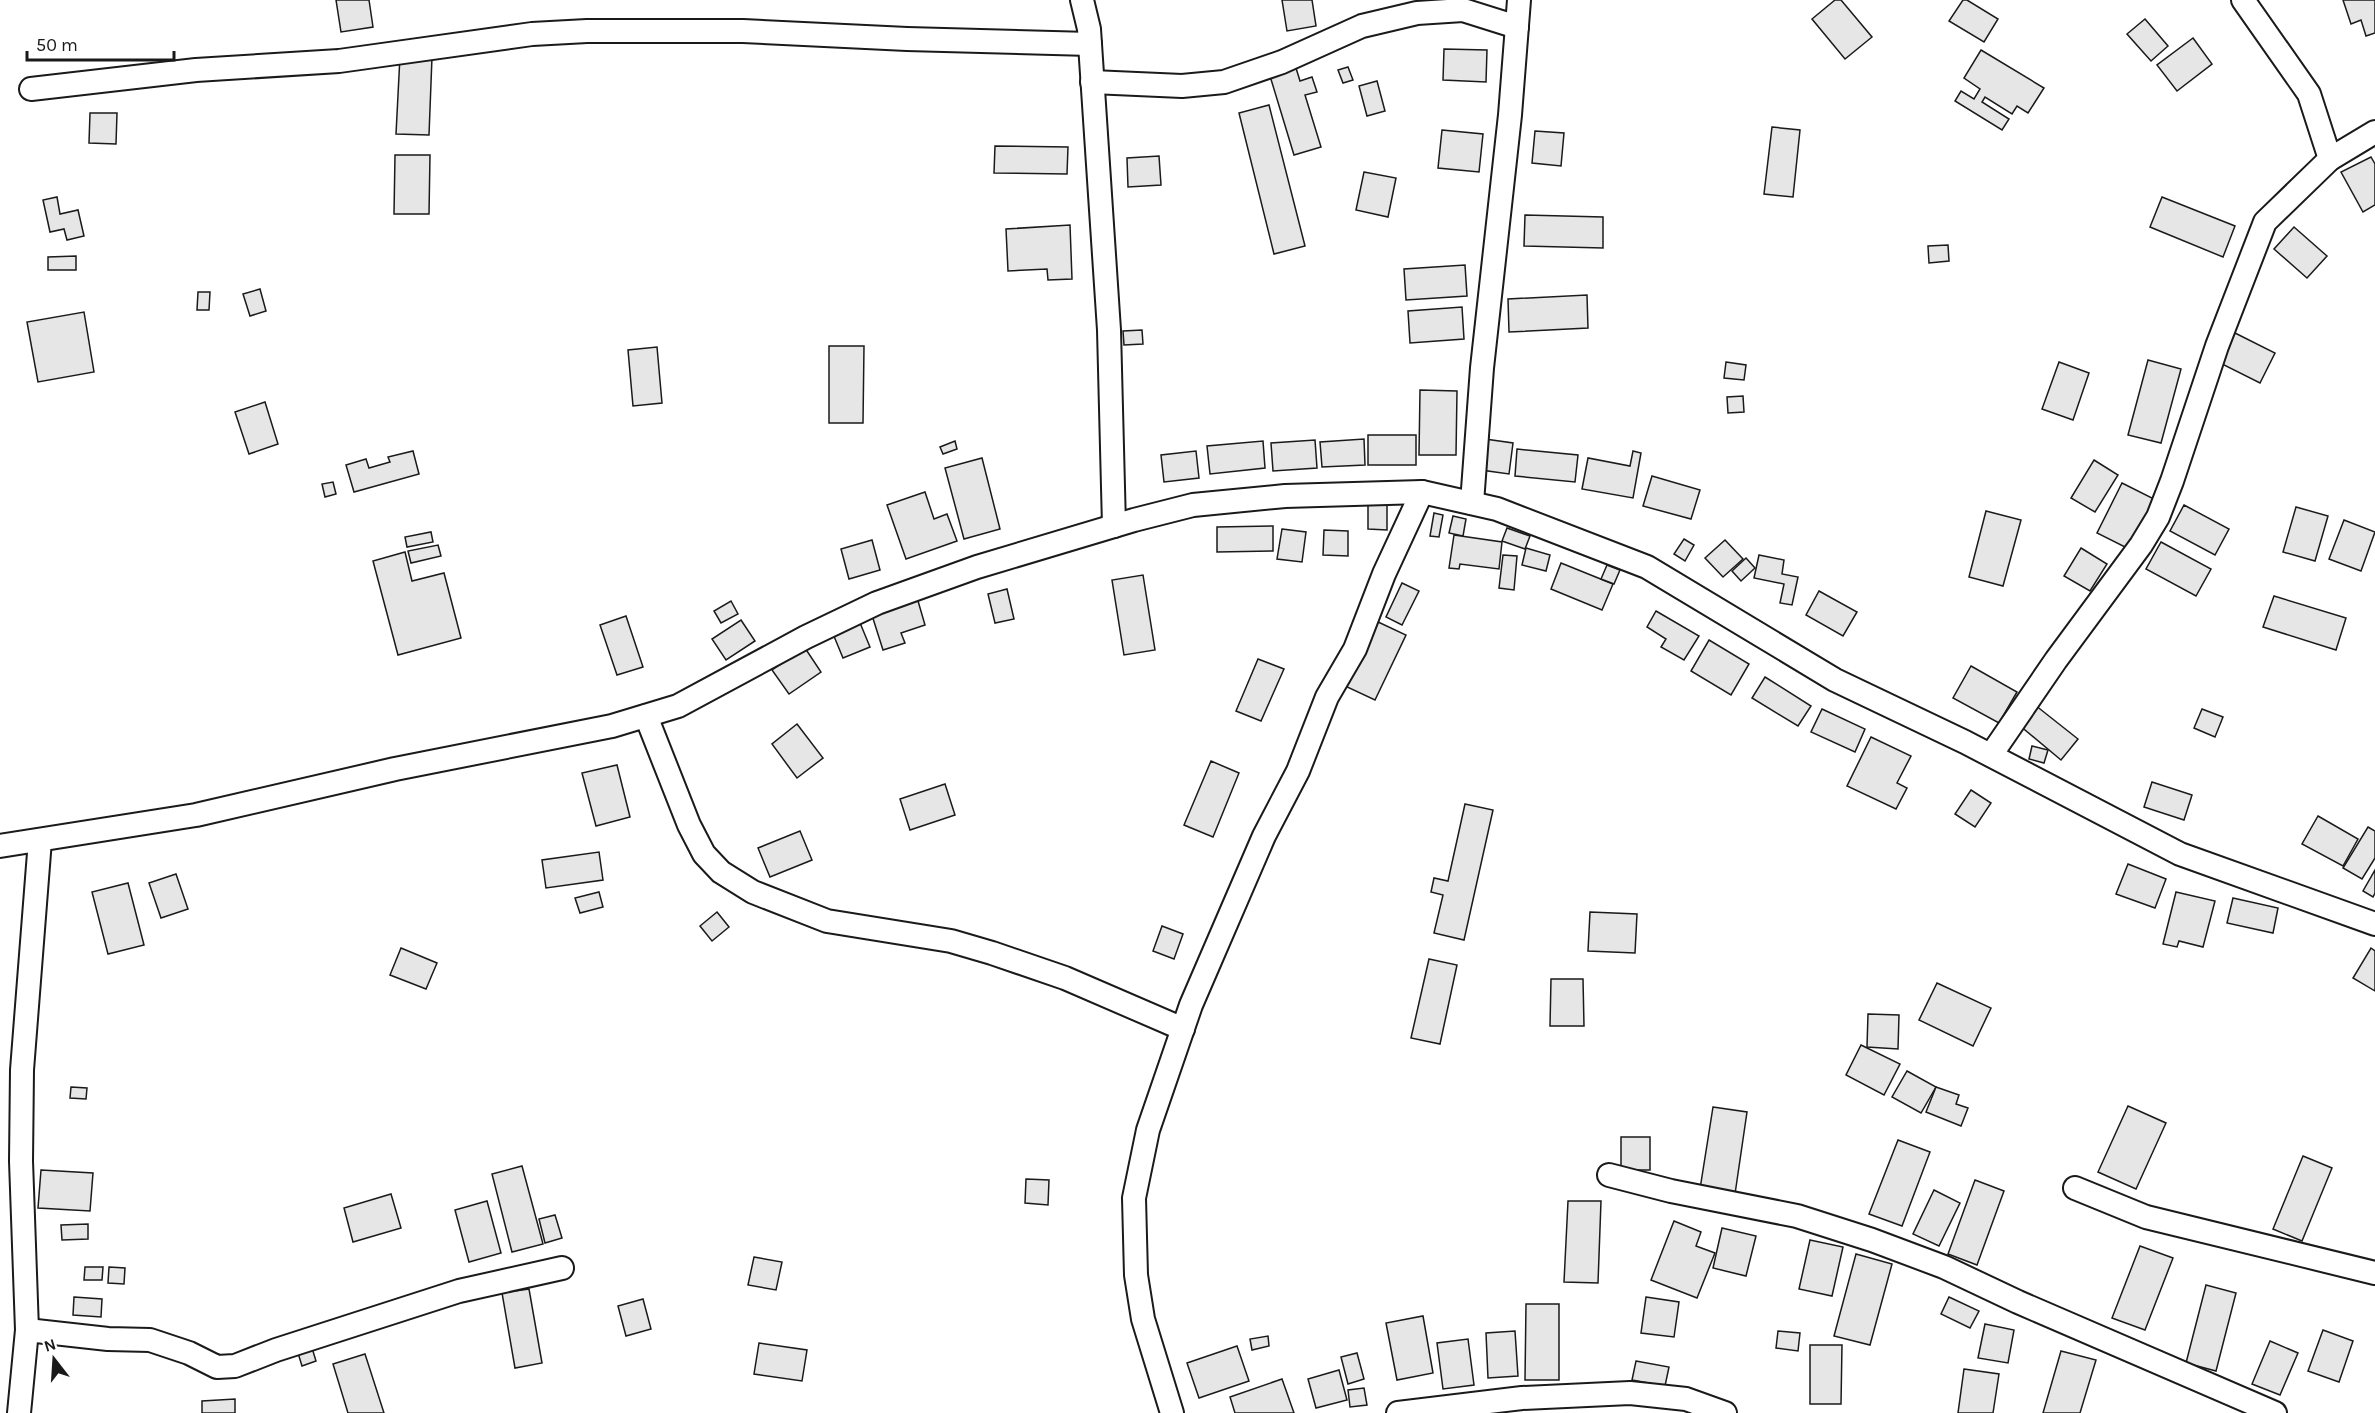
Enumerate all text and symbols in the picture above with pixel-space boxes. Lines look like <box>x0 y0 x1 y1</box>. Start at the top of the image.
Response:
scale bar <box>27 24 174 62</box>
text: 50 m <box>36 34 78 56</box>
north arrow <box>24 1329 84 1389</box>
text: N <box>41 1334 58 1356</box>

